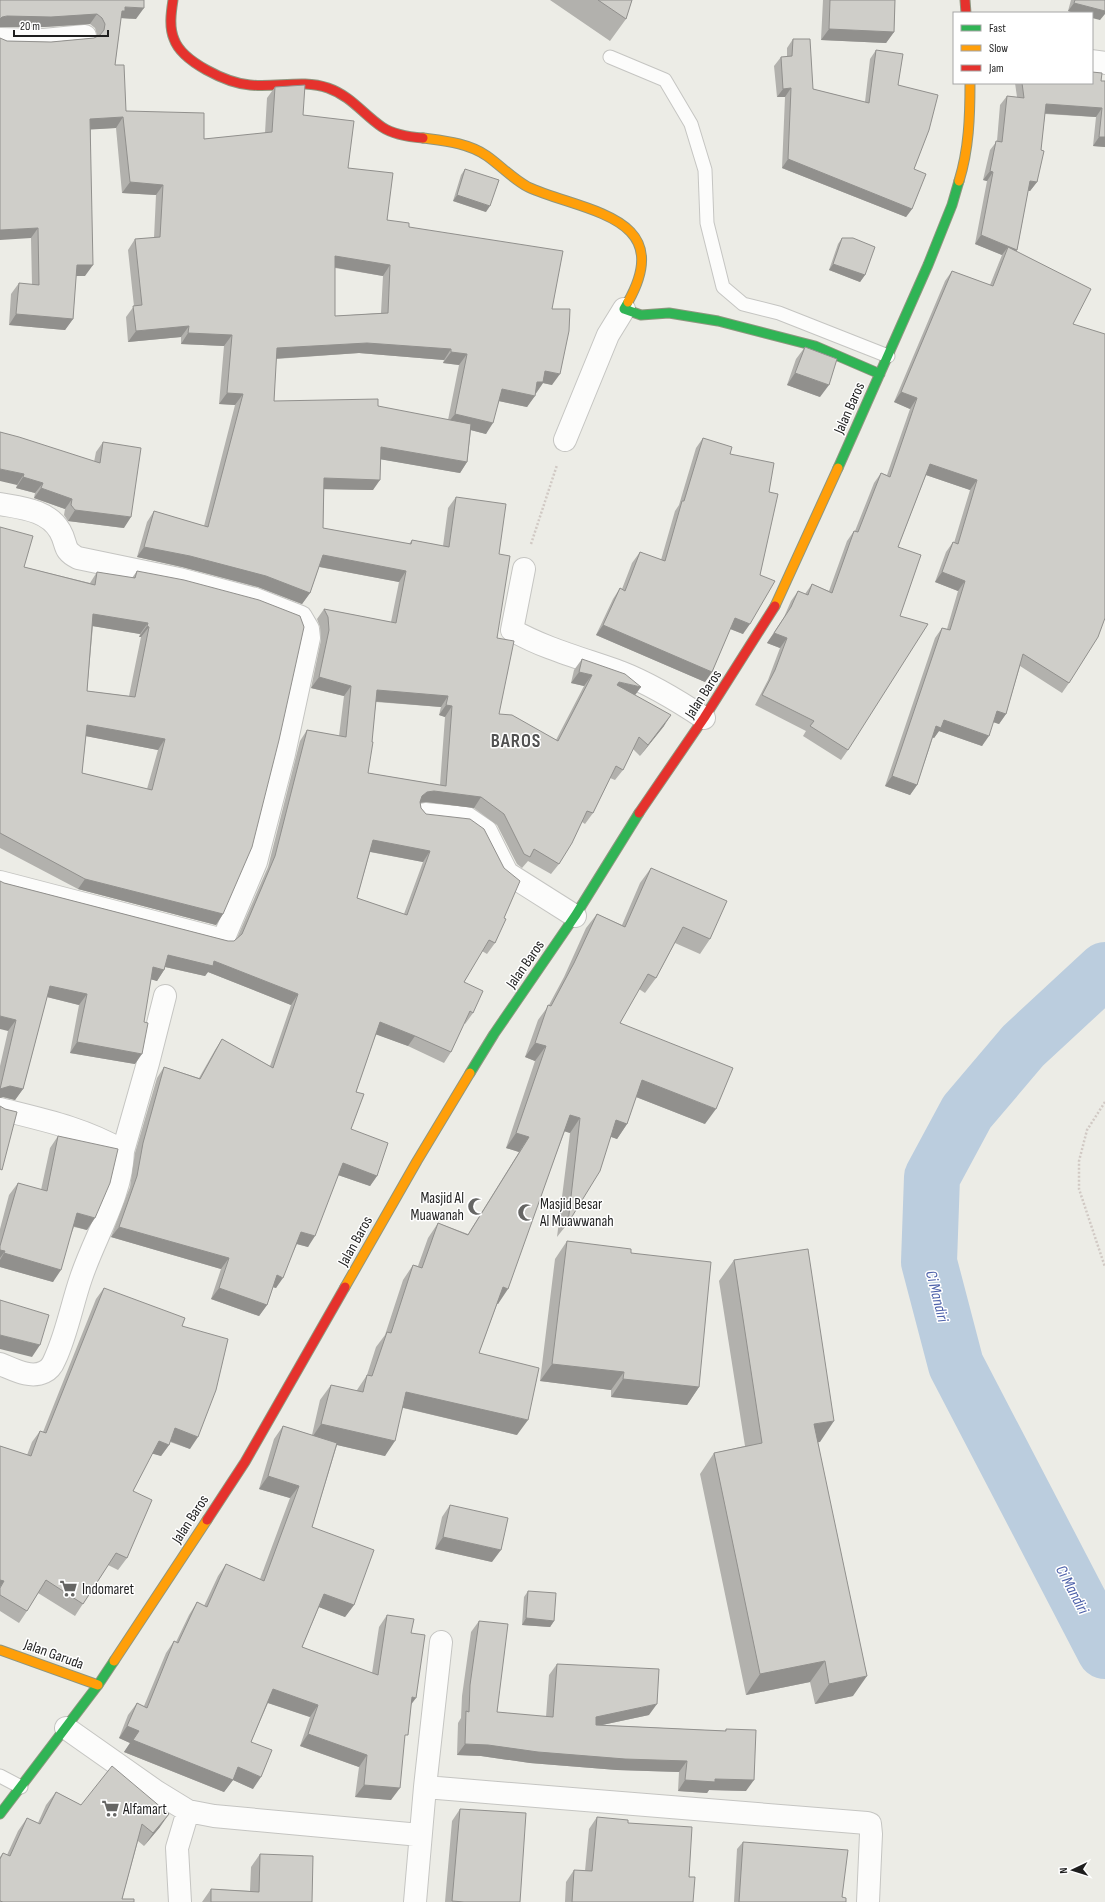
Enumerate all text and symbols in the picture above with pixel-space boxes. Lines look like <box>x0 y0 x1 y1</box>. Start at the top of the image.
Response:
scale bar <box>14 12 108 38</box>
legend <box>953 12 1093 84</box>
text: 20 m <box>20 19 40 34</box>
text: Fast <box>989 21 1006 36</box>
text: Slow <box>989 41 1008 56</box>
text: Jam <box>988 61 1004 76</box>
street label: Jalan Baros <box>829 379 869 438</box>
street label: Jalan Baros <box>680 666 726 723</box>
district label: BAROS <box>491 730 541 753</box>
street label: Jalan Baros <box>501 937 549 993</box>
place label: Masjid Al Muawanah <box>411 1189 464 1225</box>
place label: Masjid Besar Al Muawwanah <box>539 1195 614 1231</box>
mosque icon: Masjid Al Muawanah <box>467 1197 487 1217</box>
mosque icon: Masjid Besar Al Muawwanah <box>517 1203 537 1223</box>
street label: Jalan Baros <box>333 1213 377 1271</box>
water label: Ci Mandiri <box>921 1269 952 1325</box>
street label: Jalan Baros <box>167 1491 213 1548</box>
water label: Ci Mandiri <box>1051 1562 1093 1618</box>
supermarket icon: Indomaret <box>59 1579 79 1599</box>
place label: Indomaret <box>82 1580 134 1599</box>
street label: Jalan Garuda <box>21 1635 86 1674</box>
supermarket icon: Alfamart <box>100 1799 120 1819</box>
place label: Alfamart <box>122 1800 167 1819</box>
north arrow <box>1053 1850 1093 1890</box>
text: N <box>1057 1867 1070 1874</box>

